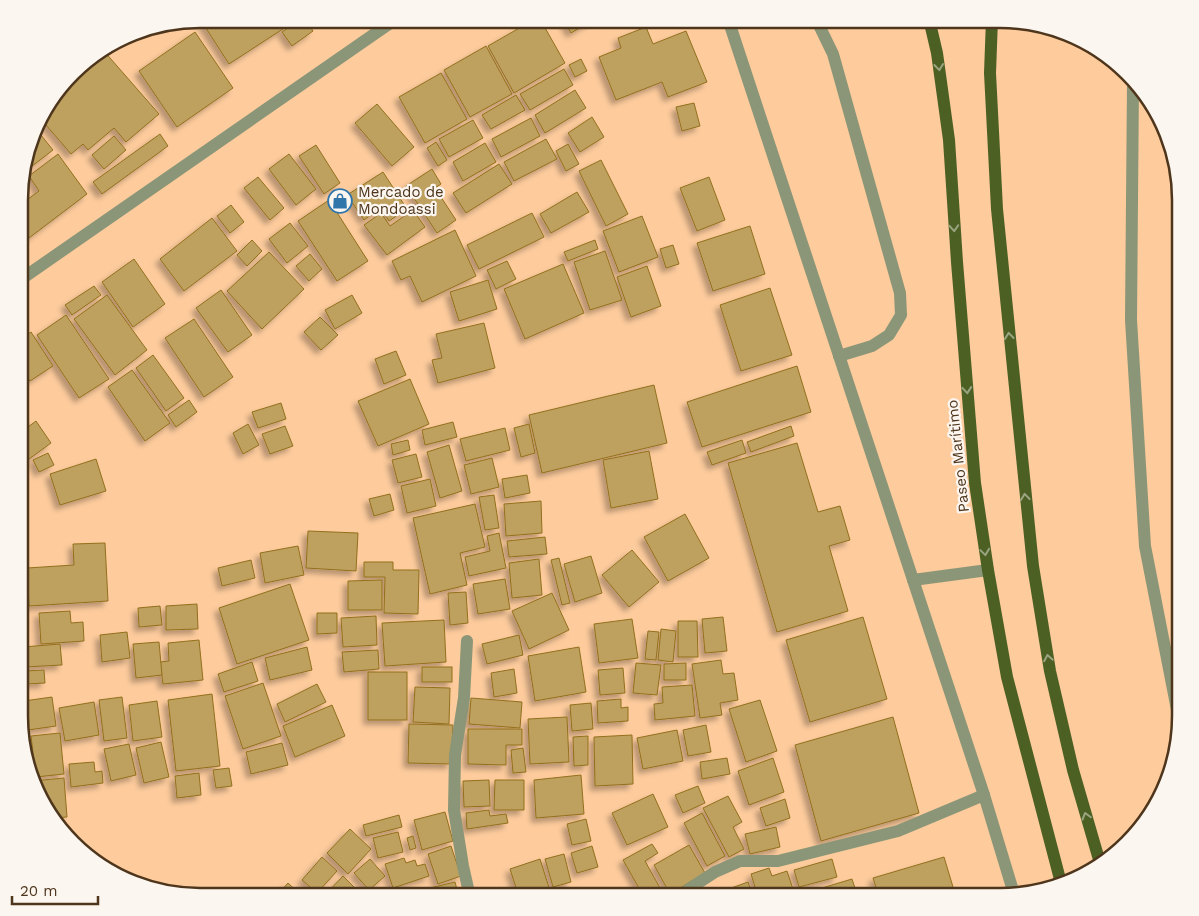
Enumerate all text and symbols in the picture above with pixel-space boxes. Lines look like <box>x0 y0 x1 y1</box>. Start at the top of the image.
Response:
one-way arrow <box>933 63 944 71</box>
place label: Mercado de Mondoassi <box>358 183 444 218</box>
shop icon: Mercado de Mondoassi <box>327 188 353 214</box>
one-way arrow <box>949 225 960 233</box>
one-way arrow <box>1004 331 1015 339</box>
one-way arrow <box>962 387 973 395</box>
street label: Paseo Marítimo <box>943 399 973 513</box>
one-way arrow <box>1020 493 1031 501</box>
one-way arrow <box>980 547 990 556</box>
one-way arrow <box>1043 654 1054 662</box>
one-way arrow <box>1082 812 1092 821</box>
scale bar <box>12 874 99 906</box>
text: 20 m <box>20 882 58 900</box>

